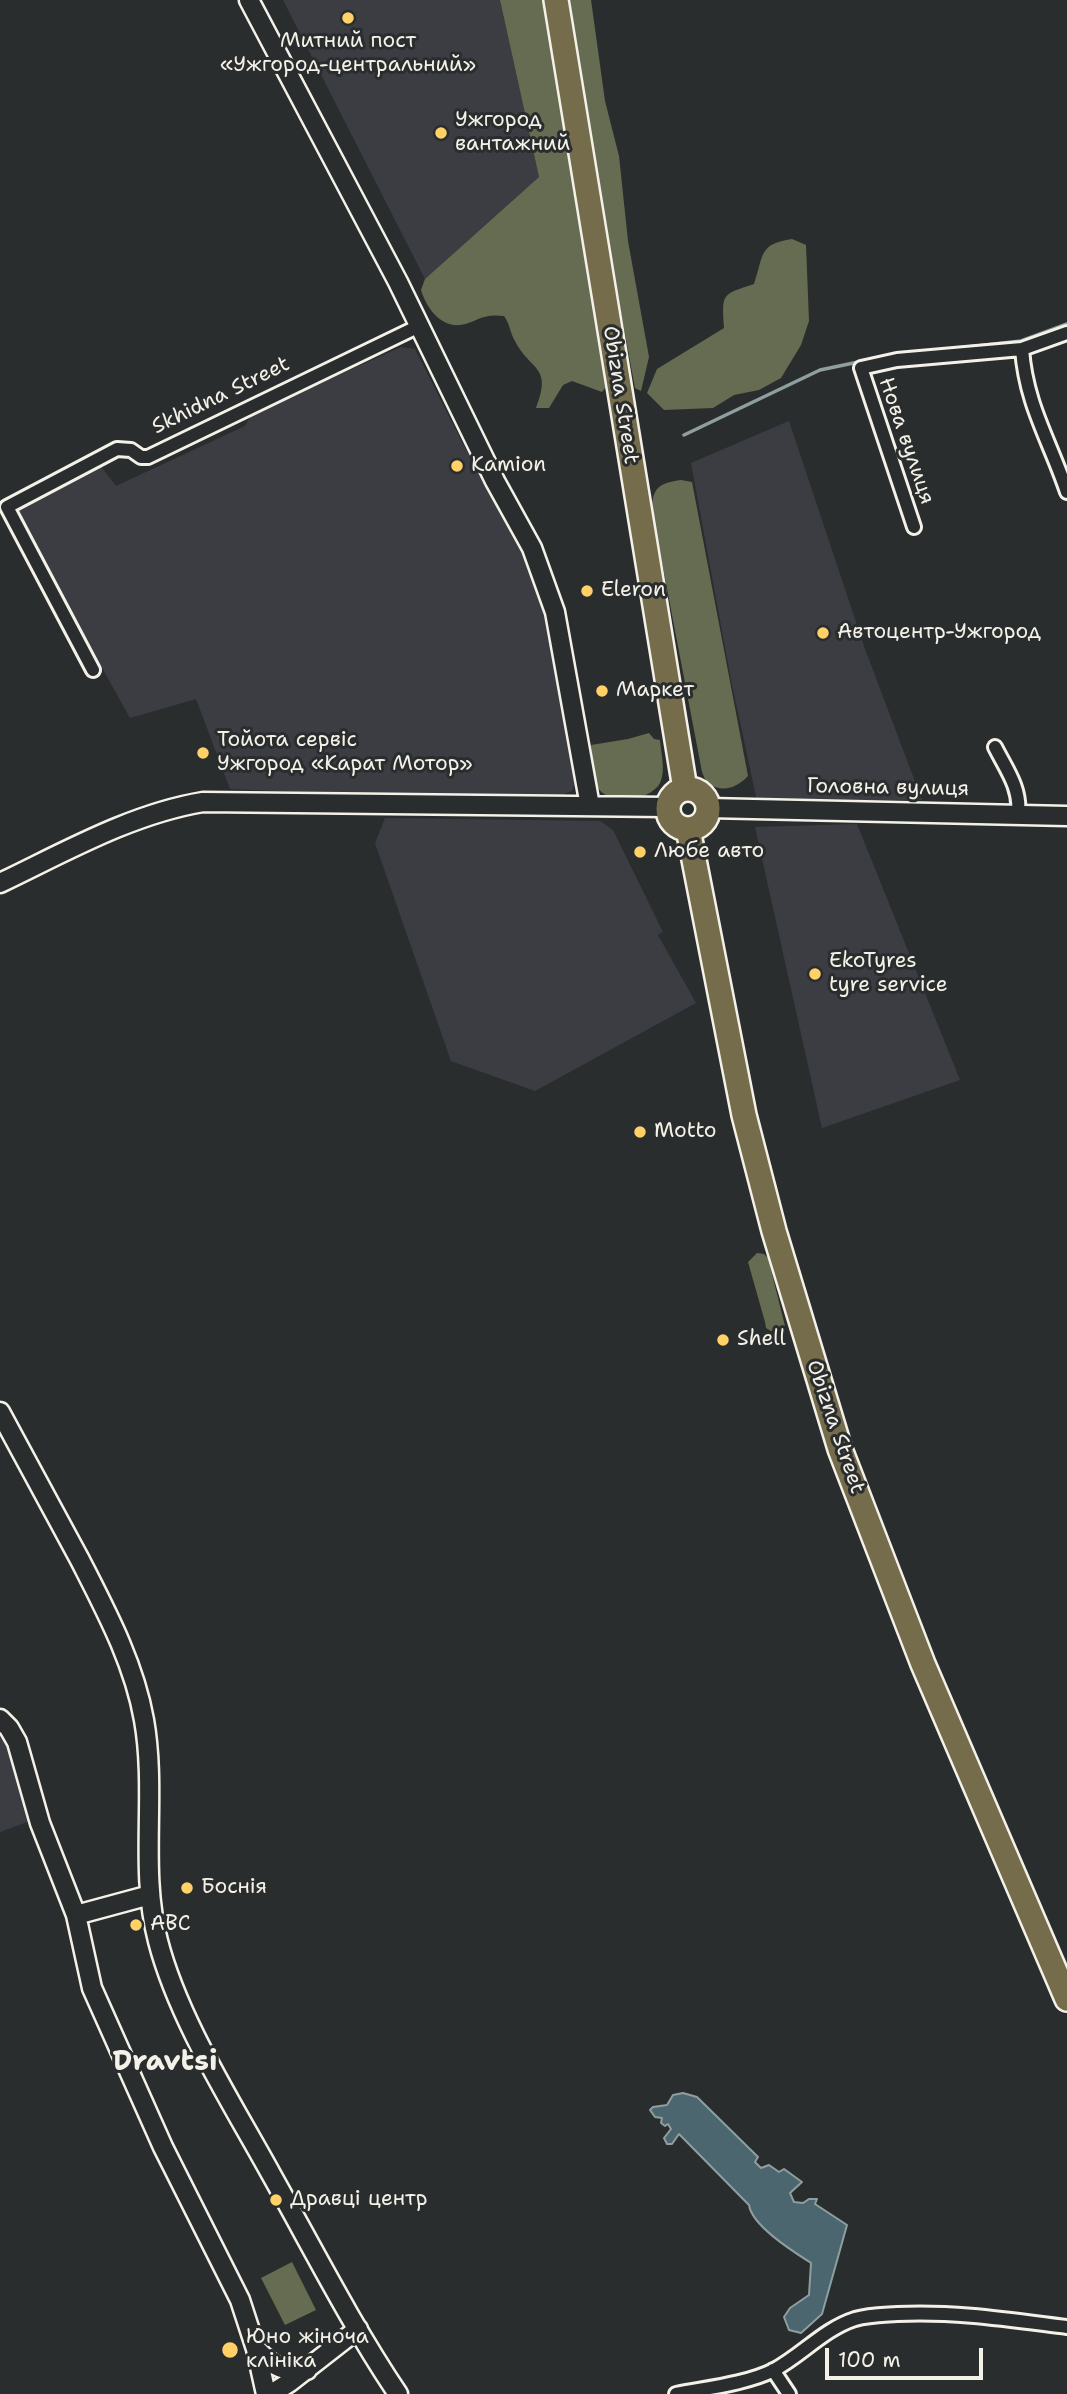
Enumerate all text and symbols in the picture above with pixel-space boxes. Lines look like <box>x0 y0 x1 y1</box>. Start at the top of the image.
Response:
marker: Митний пост «Ужгород-центральний» <box>340 10 356 26</box>
place label: Митний пост «Ужгород-центральний» <box>220 29 476 79</box>
place label: Ужгород вантажний <box>455 108 570 158</box>
marker: Ужгород вантажний <box>433 125 449 141</box>
street label: Obizna Street <box>597 324 643 466</box>
street label: Skhidna Street <box>148 352 294 440</box>
street label: Нова вулиця <box>873 374 939 508</box>
place label: Kamion <box>471 453 546 479</box>
marker: Kamion <box>449 458 465 474</box>
place label: Eleron <box>601 578 666 604</box>
marker: Eleron <box>579 583 595 599</box>
place label: Автоцентр-Ужгород <box>837 620 1041 646</box>
marker: Автоцентр-Ужгород <box>815 625 831 641</box>
place label: Маркет <box>616 678 694 704</box>
marker: Маркет <box>594 683 610 699</box>
place label: Тойота сервіс Ужгород «Карат Мотор» <box>217 728 473 778</box>
marker: Тойота сервіс Ужгород «Карат Мотор» <box>195 745 211 761</box>
street label: Головна вулиця <box>807 774 969 802</box>
place label: Любе авто <box>654 839 764 865</box>
marker: Любе авто <box>632 844 648 860</box>
place label: EkoTyres tyre service <box>829 949 948 999</box>
marker: EkoTyres tyre service <box>807 966 823 982</box>
place label: Motto <box>654 1119 717 1145</box>
marker: Motto <box>632 1124 648 1140</box>
place label: Shell <box>737 1327 786 1353</box>
marker: Shell <box>715 1332 731 1348</box>
street label: Obizna Street <box>800 1357 870 1497</box>
place label: Боснія <box>201 1875 267 1901</box>
marker: Боснія <box>179 1880 195 1896</box>
place label: ABC <box>150 1912 191 1938</box>
marker: ABC <box>128 1917 144 1933</box>
district label: Dravtsi <box>113 2046 217 2080</box>
place label: Дравці центр <box>290 2187 428 2213</box>
marker: Дравці центр <box>268 2192 284 2208</box>
place label: Юно жіноча клініка <box>246 2325 369 2375</box>
scale bar <box>829 2334 986 2378</box>
marker: Юно жіноча клініка <box>220 2340 240 2360</box>
text: 100 m <box>838 2346 901 2374</box>

